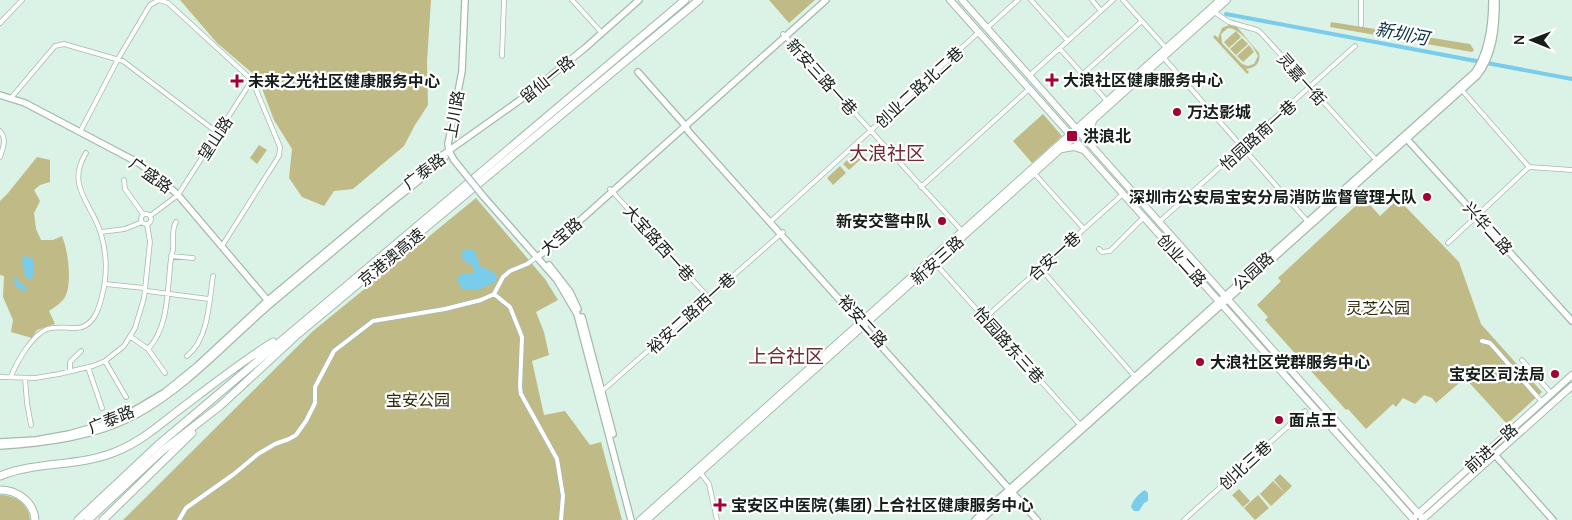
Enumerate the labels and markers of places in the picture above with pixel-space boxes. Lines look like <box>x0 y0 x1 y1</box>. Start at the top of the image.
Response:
place label: 大浪社区健康服务中心 <box>1063 69 1223 91</box>
place label: 未来之光社区健康服务中心 <box>248 70 440 92</box>
marker: 大浪社区健康服务中心 <box>1045 73 1059 87</box>
marker: 未来之光社区健康服务中心 <box>230 74 244 88</box>
place label: 万达影城 <box>1187 101 1251 123</box>
marker: 万达影城 <box>1171 106 1183 118</box>
place label: 洪浪北 <box>1083 125 1131 147</box>
marker: 洪浪北 <box>1065 129 1079 143</box>
place label: 深圳市公安局宝安分局消防监督管理大队 <box>1129 186 1417 208</box>
marker: 深圳市公安局宝安分局消防监督管理大队 <box>1421 191 1433 203</box>
place label: 新安交警中队 <box>836 210 932 232</box>
marker: 新安交警中队 <box>936 215 948 227</box>
place label: 大浪社区党群服务中心 <box>1210 351 1370 373</box>
marker: 大浪社区党群服务中心 <box>1194 356 1206 368</box>
place label: 宝安区司法局 <box>1449 363 1545 385</box>
marker: 宝安区司法局 <box>1549 368 1561 380</box>
place label: 面点王 <box>1289 409 1337 431</box>
marker: 面点王 <box>1273 414 1285 426</box>
place label: 宝安区中医院(集团)上合社区健康服务中心 <box>731 494 1034 516</box>
marker: 宝安区中医院(集团)上合社区健康服务中心 <box>713 498 727 512</box>

